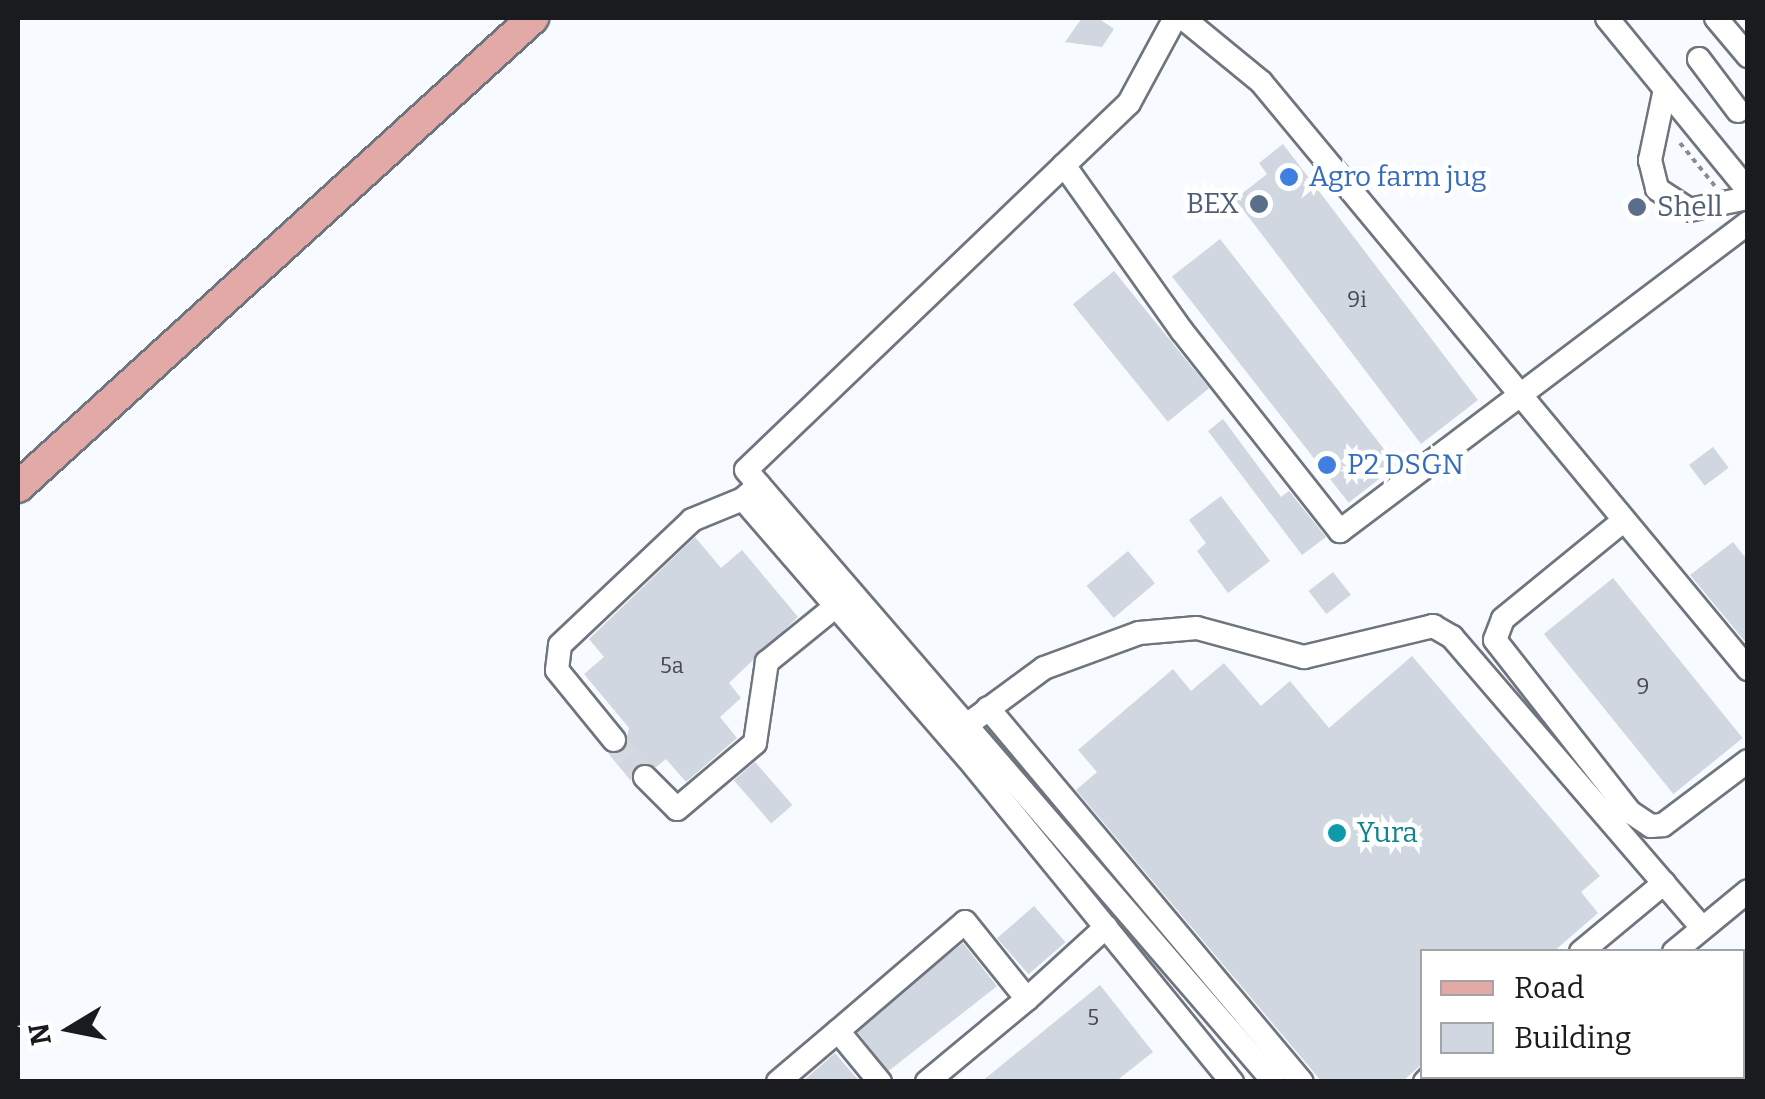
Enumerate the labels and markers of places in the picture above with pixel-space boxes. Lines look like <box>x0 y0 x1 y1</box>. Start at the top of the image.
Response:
place label: Agro farm jug <box>1309 160 1487 194</box>
marker: Agro farm jug <box>1278 166 1300 188</box>
place label: BEX <box>1186 187 1239 221</box>
place label: Shell <box>1657 190 1723 224</box>
marker: BEX <box>1248 193 1270 215</box>
marker: Shell <box>1626 196 1648 218</box>
place label: P2 DSGN <box>1347 448 1464 482</box>
marker: P2 DSGN <box>1316 454 1338 476</box>
place label: Yura <box>1357 816 1418 850</box>
marker: Yura <box>1326 822 1348 844</box>

